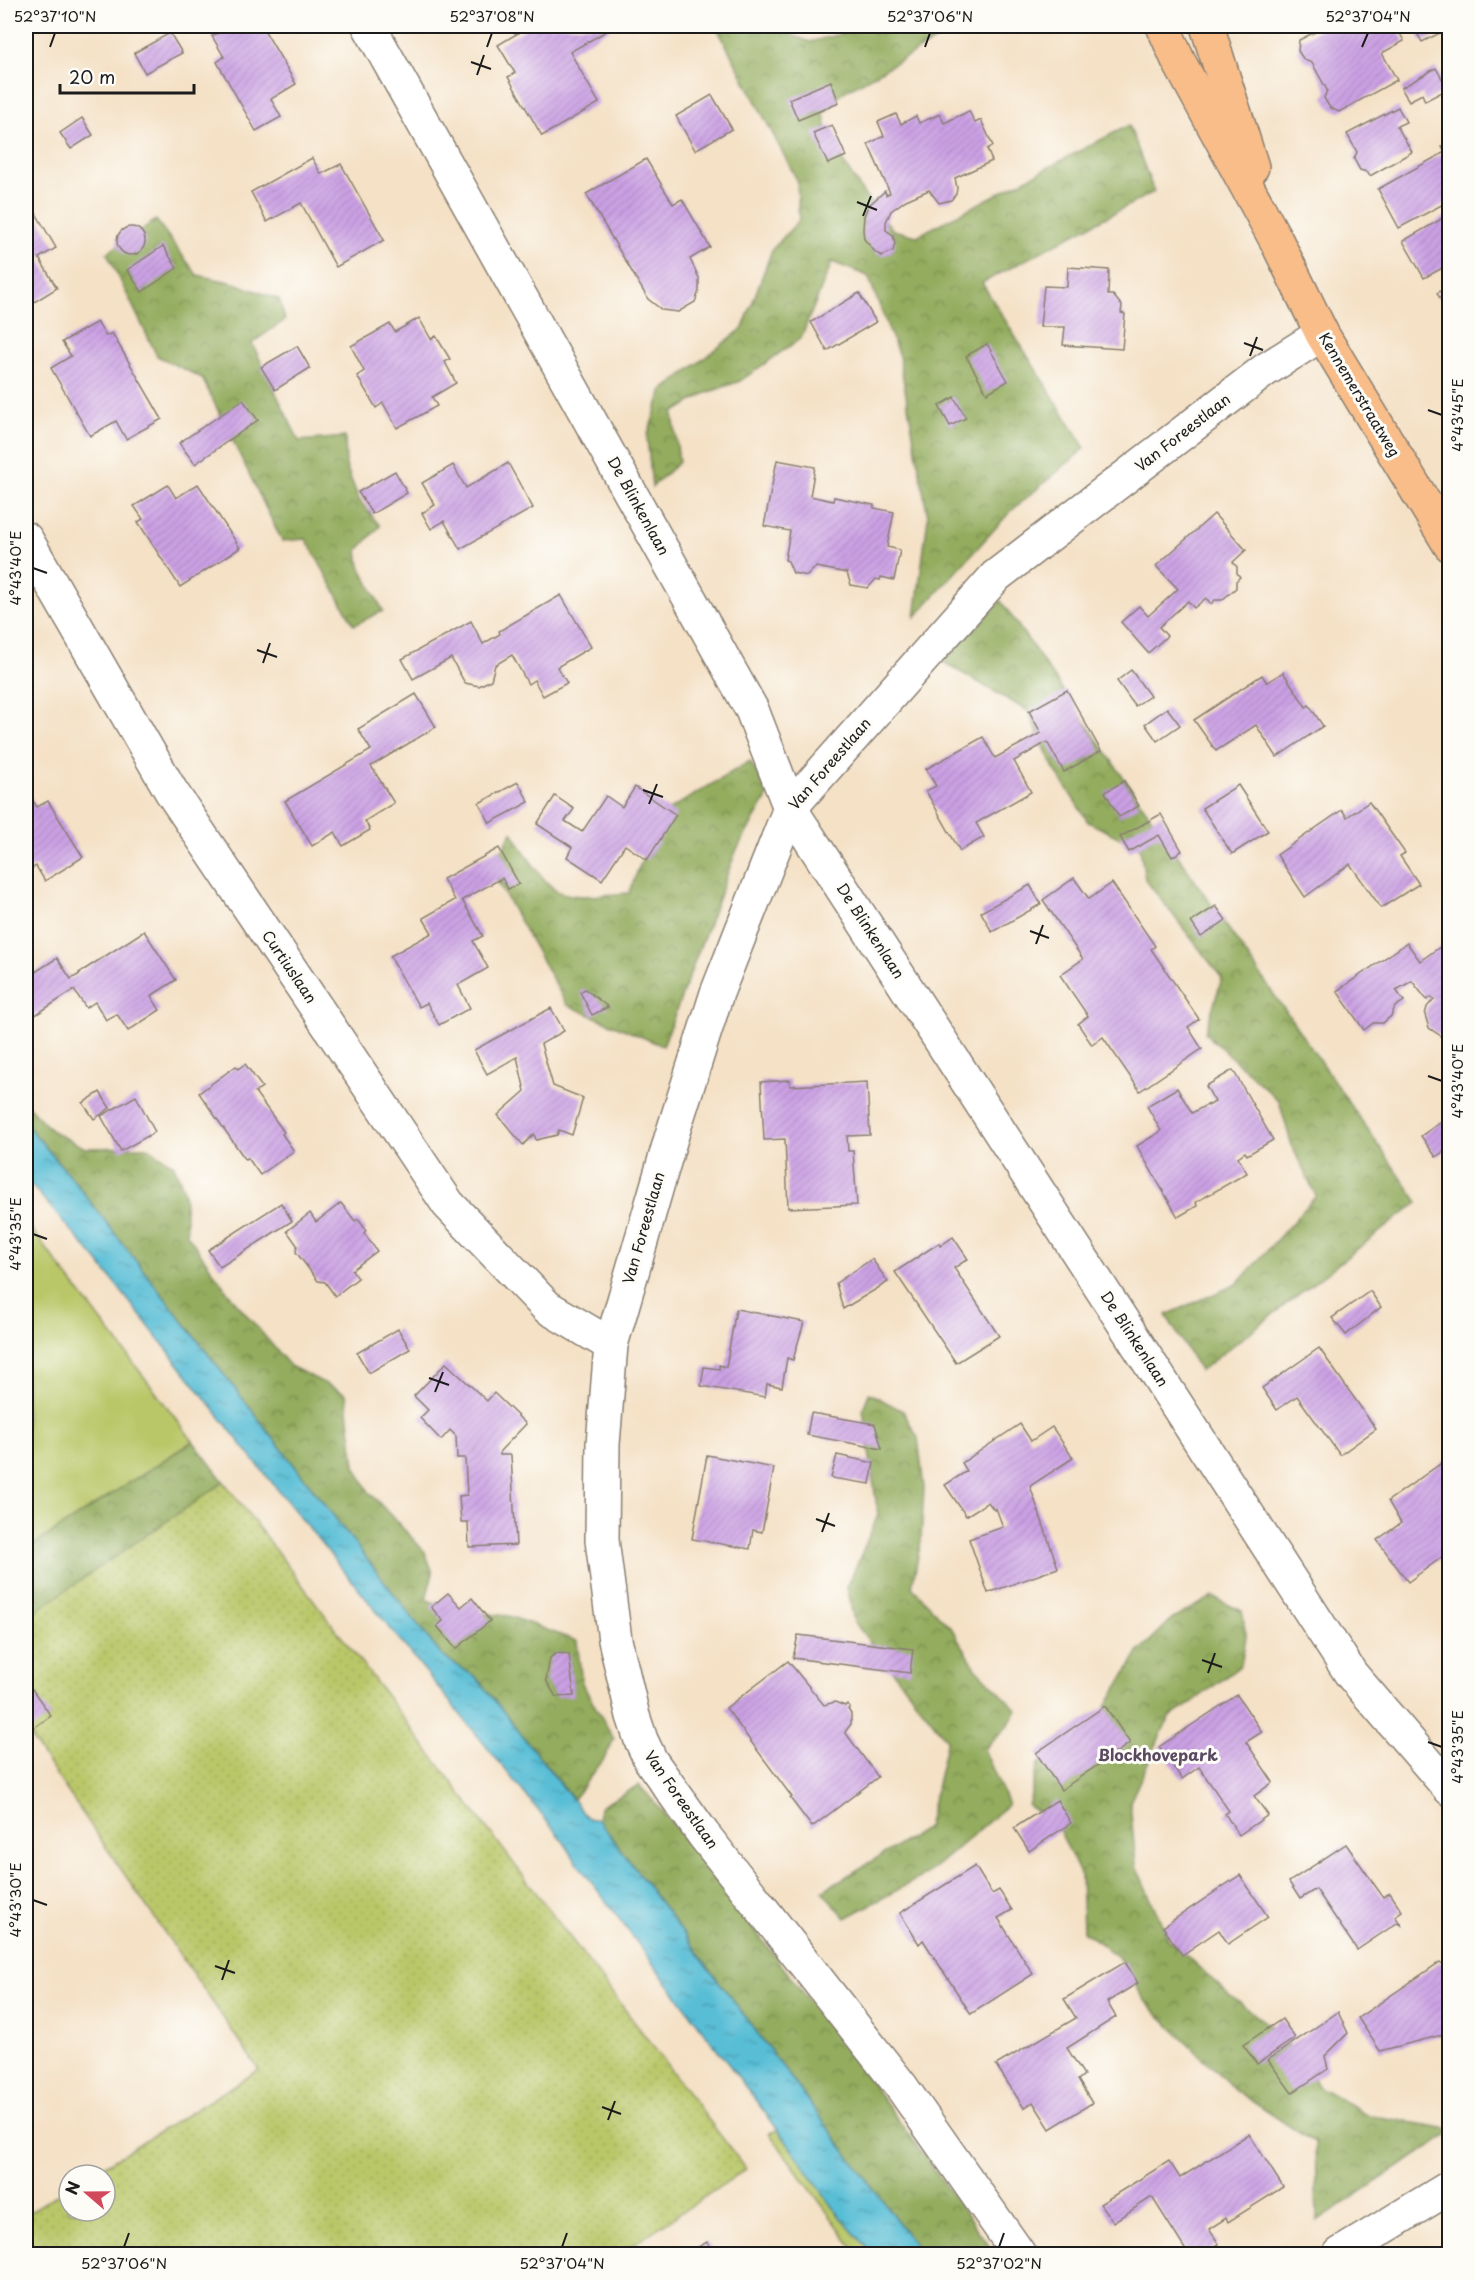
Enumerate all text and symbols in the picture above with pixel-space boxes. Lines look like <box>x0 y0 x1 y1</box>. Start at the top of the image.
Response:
text: 52°37'10"N <box>14 4 96 27</box>
text: 52°37'08"N <box>449 4 535 27</box>
text: 52°37'06"N <box>887 4 973 27</box>
text: 52°37'04"N <box>1325 4 1411 27</box>
scale bar <box>60 57 194 95</box>
text: 20 m <box>69 63 115 90</box>
street label: Kennemerstraatweg <box>1314 327 1407 461</box>
text: 4°43'45"E <box>1445 378 1468 452</box>
street label: Van Foreestlaan <box>1129 387 1235 476</box>
street label: De Blinkenlaan <box>602 451 676 559</box>
text: 4°43'40"E <box>3 531 26 605</box>
street label: Van Foreestlaan <box>782 712 875 814</box>
street label: De Blinkenlaan <box>832 878 911 983</box>
street label: Curtiuslaan <box>257 925 323 1007</box>
text: 4°43'40"E <box>1445 1044 1468 1118</box>
street label: Van Foreestlaan <box>616 1169 670 1286</box>
text: 4°43'35"E <box>3 1197 26 1271</box>
street label: De Blinkenlaan <box>1096 1286 1175 1391</box>
text: 4°43'35"E <box>1445 1710 1468 1784</box>
district label: Blockhovepark <box>1098 1742 1218 1766</box>
street label: Van Foreestlaan <box>640 1745 725 1853</box>
text: 4°43'30"E <box>3 1862 26 1938</box>
north arrow <box>57 2163 117 2223</box>
text: N <box>59 2177 85 2198</box>
text: 52°37'06"N <box>81 2251 167 2274</box>
text: 52°37'04"N <box>519 2251 605 2274</box>
text: 52°37'02"N <box>956 2251 1042 2274</box>

